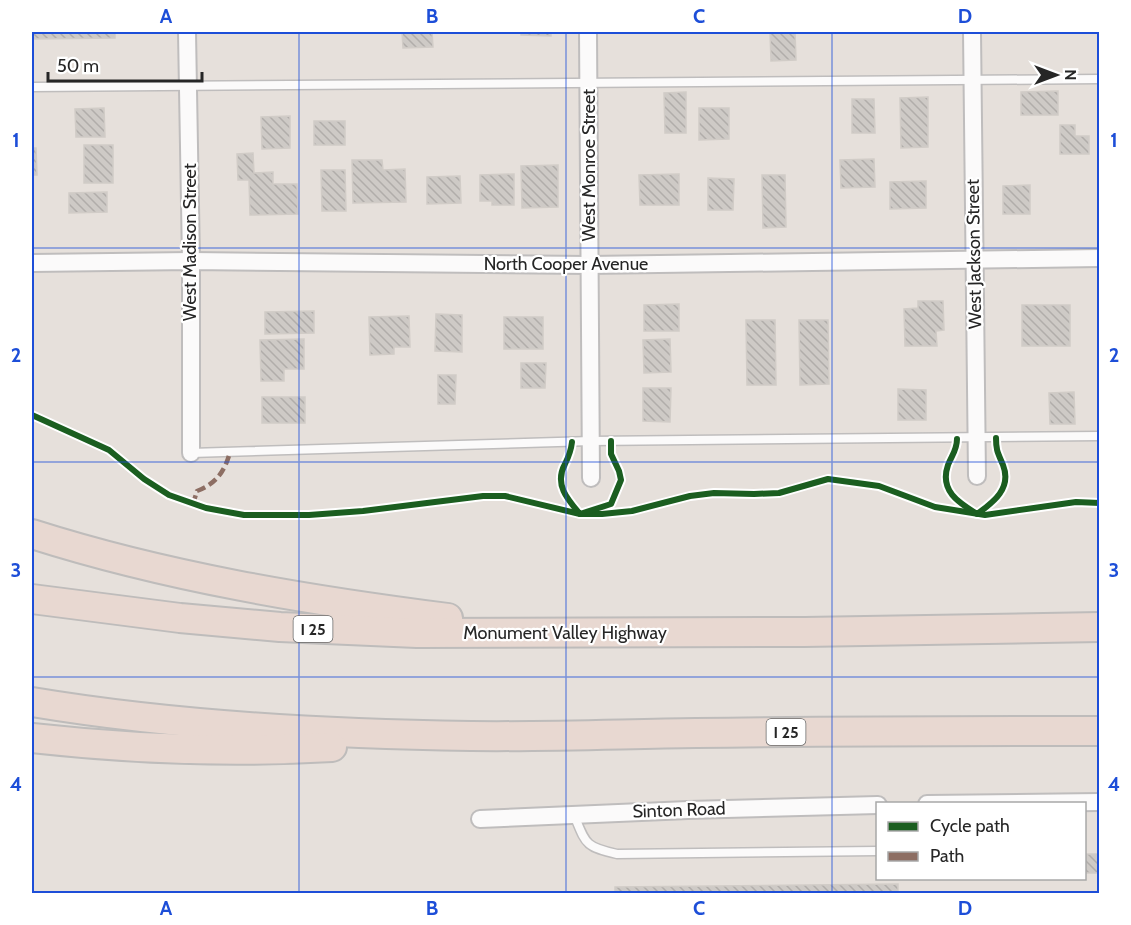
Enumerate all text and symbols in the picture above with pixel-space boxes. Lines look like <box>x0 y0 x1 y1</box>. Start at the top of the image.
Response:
text: A <box>160 4 173 28</box>
text: B <box>426 4 438 28</box>
text: C <box>693 4 705 28</box>
text: D <box>958 4 972 28</box>
scale bar <box>48 45 202 83</box>
north arrow <box>1026 45 1086 105</box>
text: 50 m <box>57 55 99 77</box>
text: N <box>1061 69 1080 81</box>
street label: West Monroe Street <box>578 89 600 241</box>
text: 1 <box>12 128 20 152</box>
text: 1 <box>1110 128 1118 152</box>
street label: West Madison Street <box>179 163 201 321</box>
street label: West Jackson Street <box>962 179 986 329</box>
street label: North Cooper Avenue <box>484 253 648 275</box>
text: 2 <box>11 343 21 367</box>
text: 2 <box>1109 343 1119 367</box>
text: 3 <box>11 558 21 582</box>
text: 3 <box>1109 558 1119 582</box>
road number: I 25 <box>294 616 332 642</box>
street label: Monument Valley Highway <box>463 622 667 644</box>
road number: I 25 <box>766 719 806 745</box>
text: 4 <box>10 772 22 796</box>
text: 4 <box>1108 772 1120 796</box>
street label: Sinton Road <box>632 797 726 823</box>
legend <box>876 802 1086 880</box>
text: Cycle path <box>930 815 1010 837</box>
text: Path <box>930 845 964 867</box>
text: A <box>160 896 173 920</box>
text: B <box>426 896 438 920</box>
text: C <box>693 896 705 920</box>
text: D <box>958 896 972 920</box>

